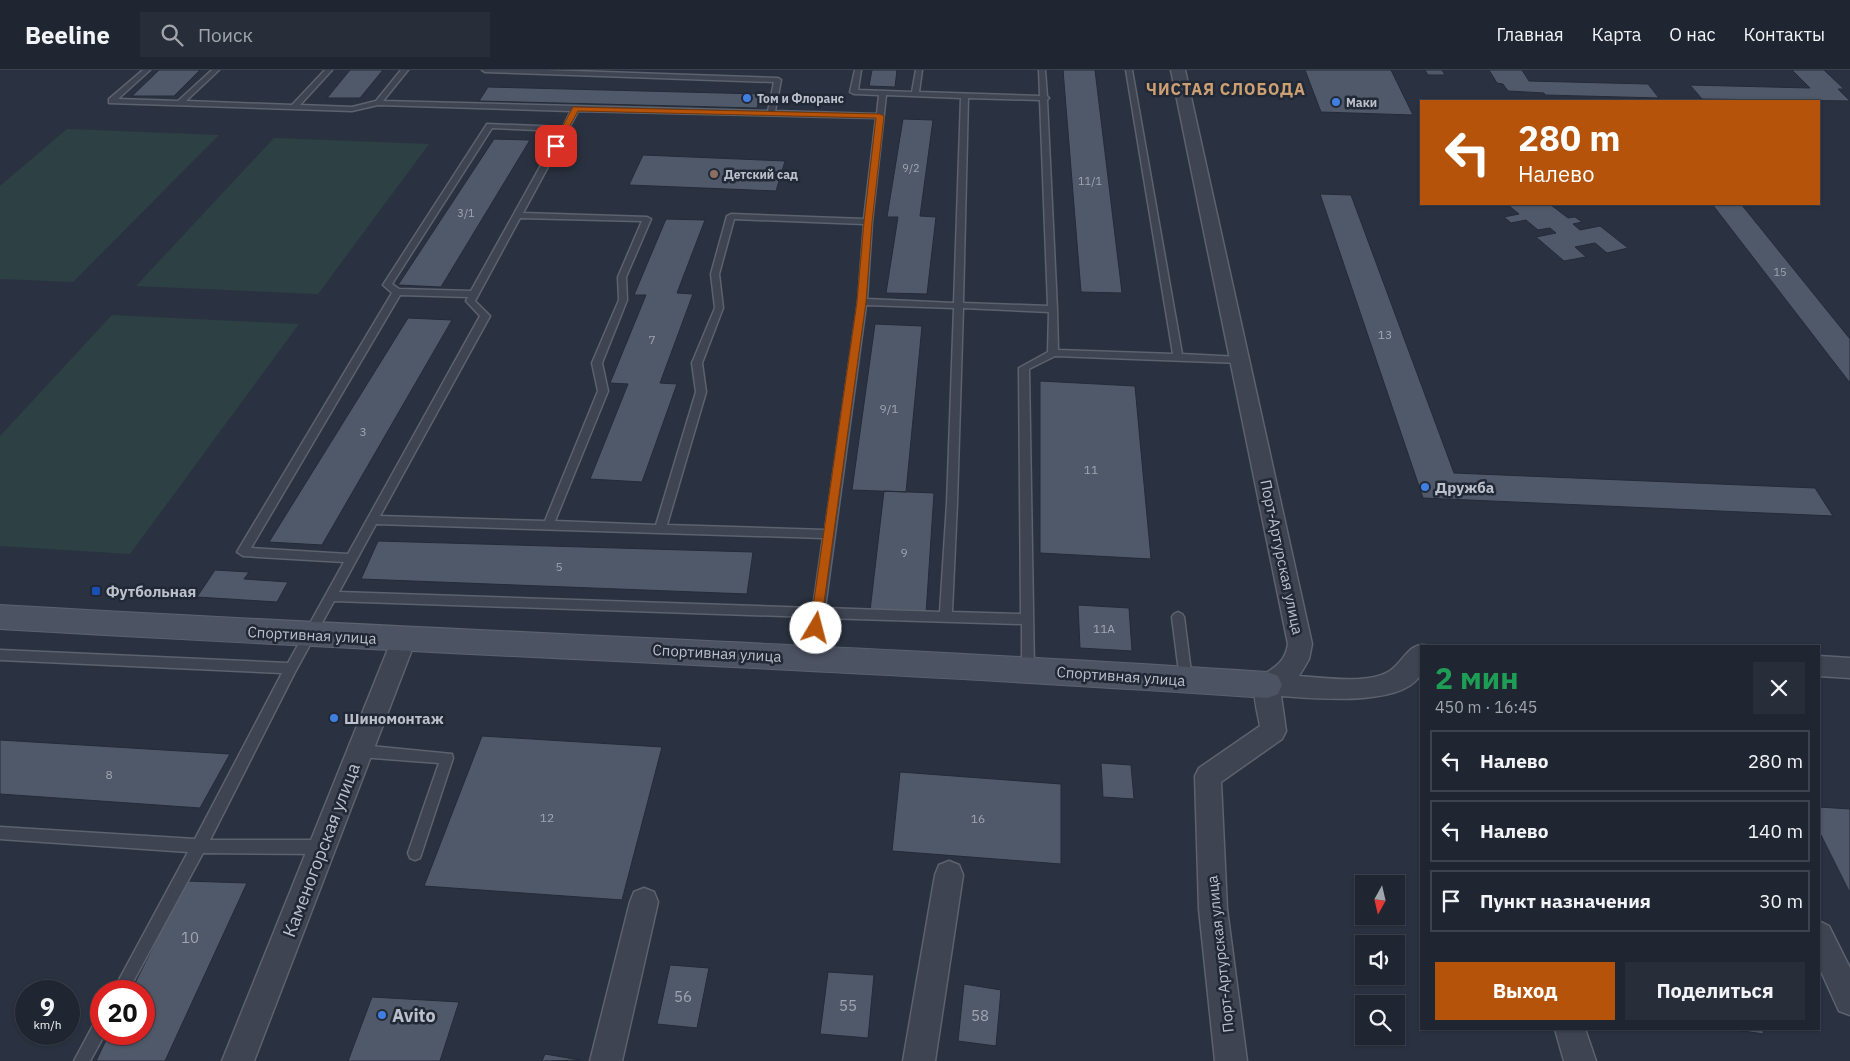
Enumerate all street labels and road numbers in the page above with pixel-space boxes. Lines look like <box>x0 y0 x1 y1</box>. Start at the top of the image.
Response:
street label: Порт-Артурская улица <box>1256 478 1308 636</box>
street label: Спортивная улица <box>247 622 377 648</box>
street label: Спортивная улица <box>652 640 782 666</box>
street label: Спортивная улица <box>1056 662 1186 690</box>
street label: Каменогорская улица <box>277 759 365 940</box>
street label: Порт-Артурская улица <box>1202 875 1238 1033</box>

